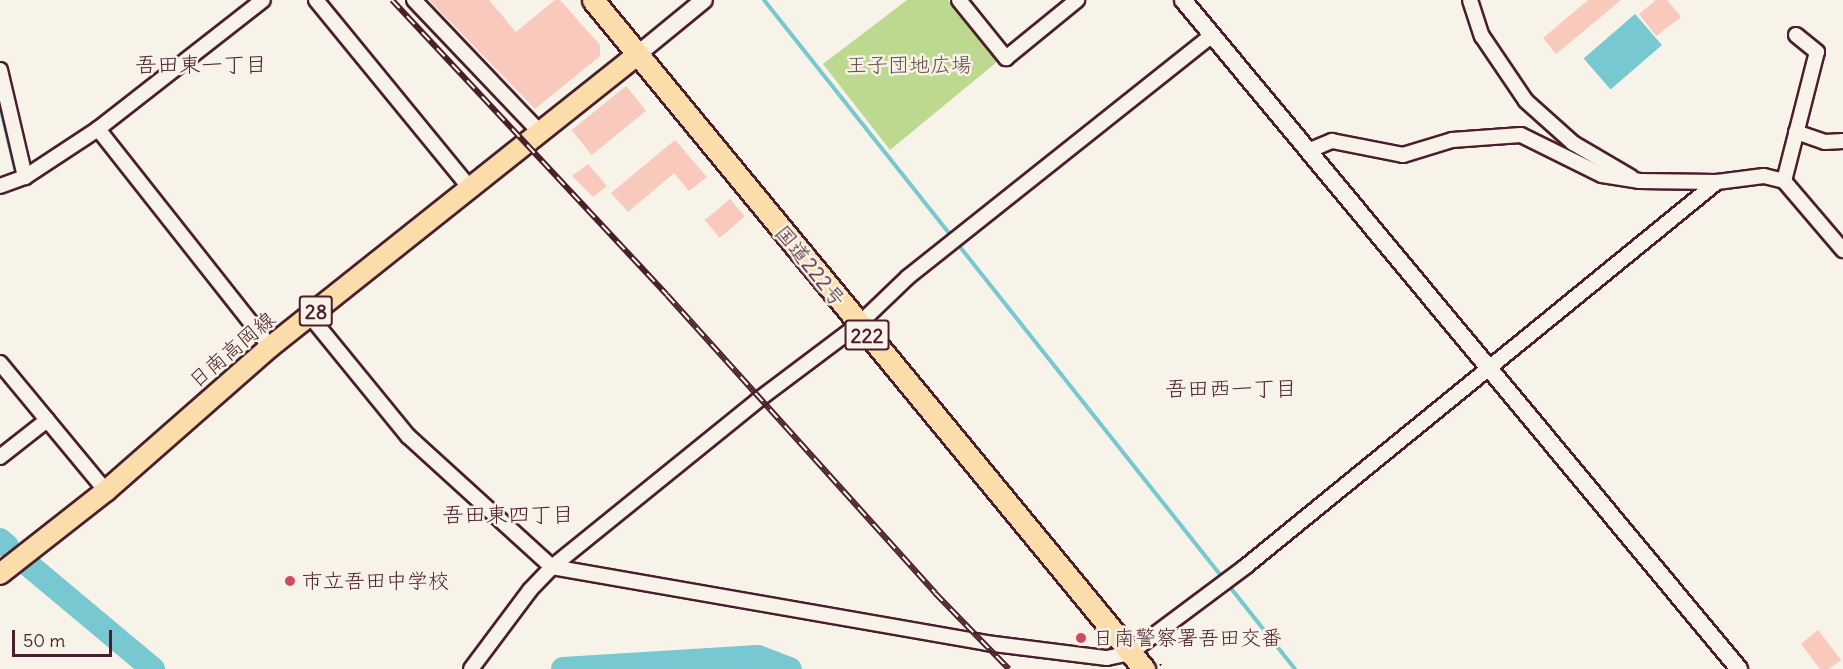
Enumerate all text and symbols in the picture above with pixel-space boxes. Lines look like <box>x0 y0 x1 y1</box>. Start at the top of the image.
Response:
district label: 吾田東一丁目 <box>135 52 267 78</box>
park label: 王子団地広場 <box>846 52 972 78</box>
street label: 国道222号 <box>770 220 850 312</box>
road number: 28 <box>298 294 334 328</box>
street label: 日南高岡線 <box>184 307 280 393</box>
road number: 222 <box>844 318 890 352</box>
district label: 吾田西一丁目 <box>1165 376 1297 402</box>
district label: 吾田東四丁目 <box>442 502 574 528</box>
place label: 市立吾田中学校 <box>302 568 449 594</box>
marker: 市立吾田中学校 <box>283 574 297 588</box>
scale bar <box>15 618 116 656</box>
place label: 日南警察署吾田交番 <box>1093 625 1282 651</box>
text: 50 m <box>23 629 65 652</box>
marker: 日南警察署吾田交番 <box>1074 631 1088 645</box>

